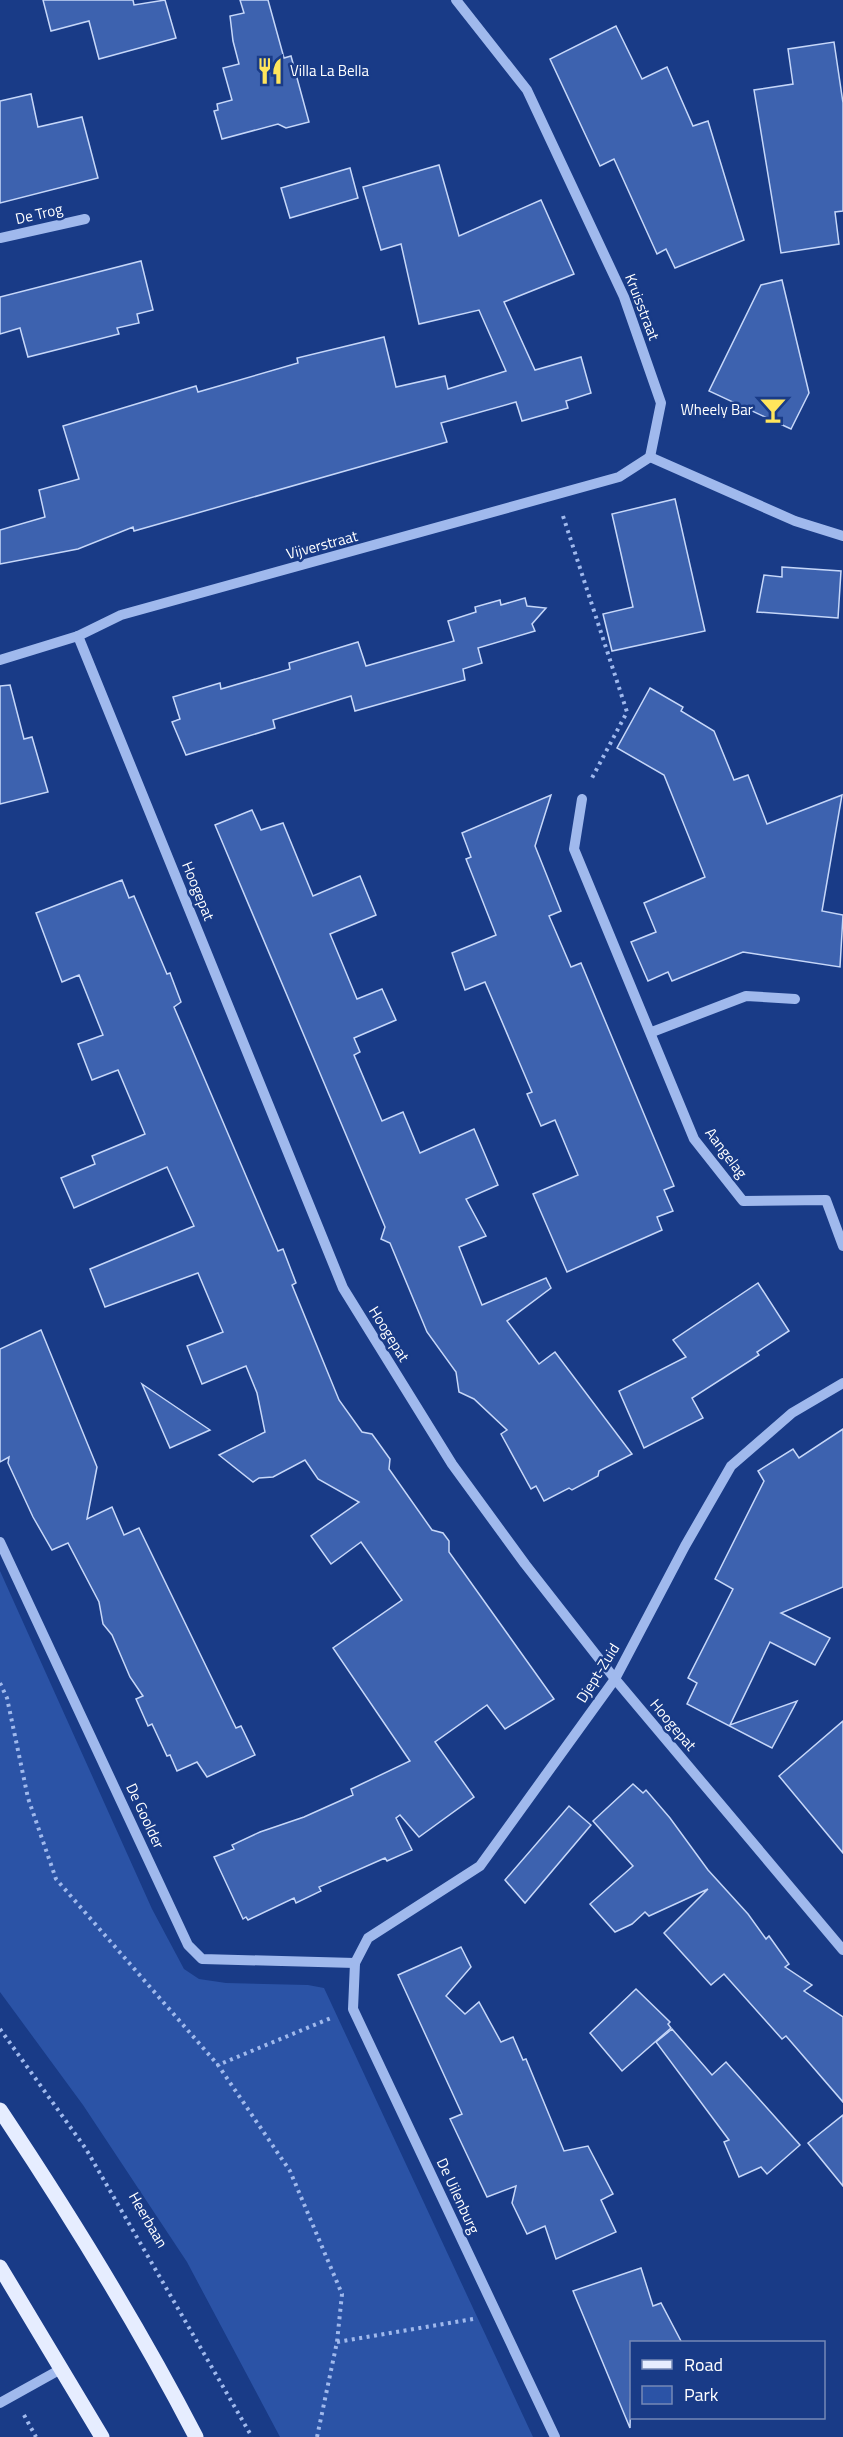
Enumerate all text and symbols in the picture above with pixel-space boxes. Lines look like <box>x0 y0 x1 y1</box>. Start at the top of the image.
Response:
restaurant icon: Villa La Bella <box>255 56 285 86</box>
place label: Villa La Bella <box>290 59 370 82</box>
street label: De Trog <box>13 197 65 230</box>
street label: Kruisstraat <box>619 270 666 344</box>
bar icon: Wheely Bar <box>758 395 788 425</box>
place label: Wheely Bar <box>681 398 753 421</box>
street label: Vijverstraat <box>284 524 361 565</box>
street label: Hoogepat <box>176 858 221 924</box>
street label: Aangelag <box>700 1122 753 1183</box>
street label: Hoogepat <box>363 1301 416 1367</box>
street label: Djept-Zuid <box>570 1638 625 1707</box>
street label: Hoogepat <box>645 1694 703 1756</box>
street label: De Goolder <box>120 1779 171 1852</box>
street label: De Uilenburg <box>431 2154 486 2238</box>
street label: Heerbaan <box>123 2187 174 2252</box>
legend <box>630 2341 825 2419</box>
text: Road <box>684 2351 723 2378</box>
text: Park <box>684 2381 719 2408</box>

